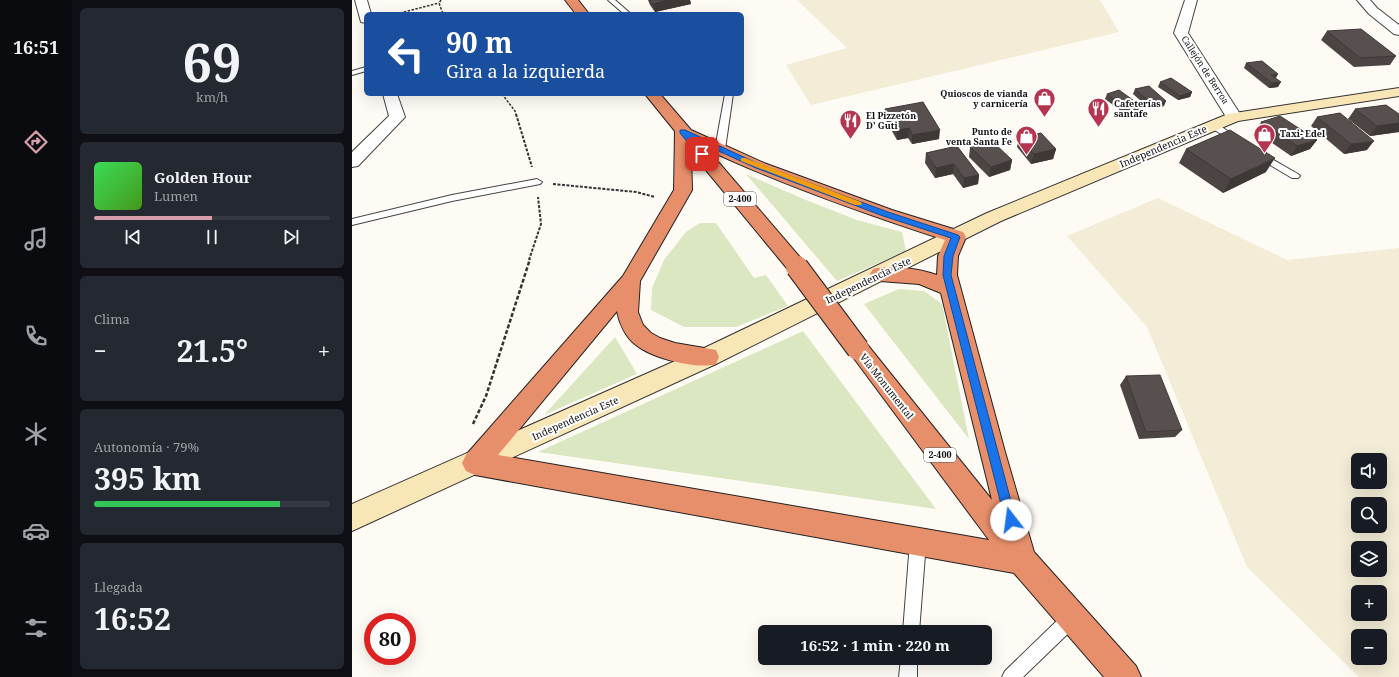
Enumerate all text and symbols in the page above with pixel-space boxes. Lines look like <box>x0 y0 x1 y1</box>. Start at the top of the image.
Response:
text: 90 m <box>446 23 513 61</box>
text: 69 <box>183 26 241 97</box>
icon: left <box>380 28 432 80</box>
street label: Callejón de Berroa <box>1178 33 1232 106</box>
text: 16:51 <box>13 35 59 59</box>
text: Gira a la izquierda <box>446 59 605 83</box>
shop icon: Quioscos de vianda y carnicería <box>1031 86 1057 119</box>
place label: Quioscos de vianda y carnicería <box>940 87 1029 110</box>
text: km/h <box>196 88 228 106</box>
restaurant icon: Cafeterías santafe <box>1086 96 1112 129</box>
place label: Cafeterías santafe <box>1114 97 1161 120</box>
restaurant icon: El Pizzetón D' Guti <box>837 108 863 141</box>
place label: El Pizzetón D' Guti <box>866 109 916 132</box>
street label: Independencia Este <box>1117 121 1209 171</box>
shop icon: Taxi- Edel <box>1251 121 1277 154</box>
shop icon: Punto de venta Santa Fe <box>1014 124 1040 157</box>
place label: Punto de venta Santa Fe <box>946 125 1012 148</box>
place label: Taxi- Edel <box>1280 127 1326 140</box>
icon: directions <box>22 128 50 156</box>
pin <box>685 137 719 171</box>
icon: arrive <box>691 143 713 165</box>
text: Golden Hour <box>154 167 252 187</box>
text: Lumen <box>154 187 198 205</box>
road number: 2-400 <box>724 192 756 206</box>
icon: music <box>22 225 50 253</box>
icon: previous <box>122 226 144 248</box>
icon: pause <box>201 226 223 248</box>
icon: next <box>280 226 302 248</box>
street label: Independencia Este <box>823 253 913 307</box>
text: Clima <box>94 310 130 328</box>
icon: phone <box>22 322 50 350</box>
text: 21.5° <box>176 330 248 371</box>
text: − <box>94 335 107 365</box>
text: + <box>318 335 330 365</box>
street label: Vía Monumental <box>857 350 917 422</box>
street label: Independencia Este <box>529 393 621 443</box>
icon: climate <box>22 420 50 448</box>
text: Autonomía · 79% <box>94 438 199 456</box>
road number: 2-400 <box>924 448 956 462</box>
map controls <box>1351 453 1387 665</box>
button: sound <box>1351 453 1387 489</box>
text: 395 km <box>94 458 201 499</box>
button: search <box>1351 497 1387 533</box>
position arrow <box>990 499 1032 541</box>
icon: car <box>22 517 50 545</box>
button: layers <box>1351 541 1387 577</box>
text: Llegada <box>94 578 143 596</box>
button: + <box>1351 585 1387 621</box>
text: 16:52 <box>94 598 171 639</box>
speed limit sign: 80 <box>364 613 416 665</box>
icon: filters <box>22 614 50 642</box>
button: − <box>1351 629 1387 665</box>
text: 16:52 · 1 min · 220 m <box>800 635 950 655</box>

